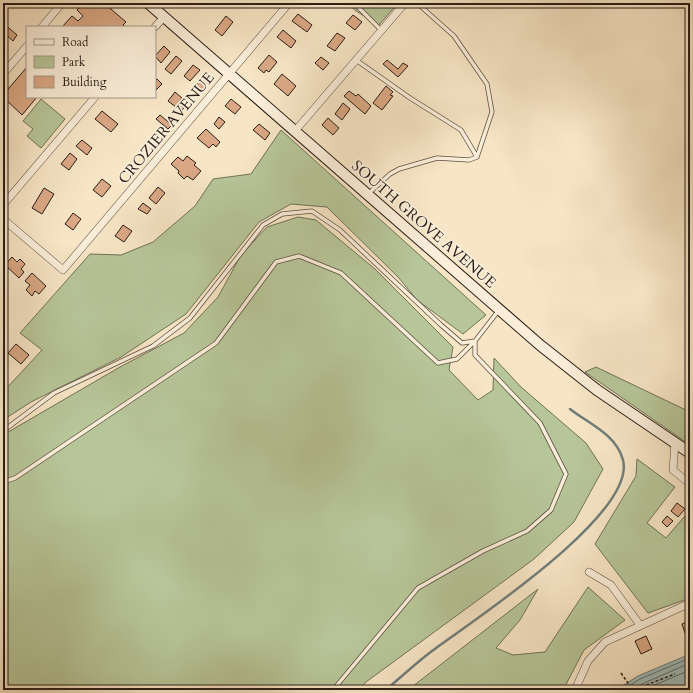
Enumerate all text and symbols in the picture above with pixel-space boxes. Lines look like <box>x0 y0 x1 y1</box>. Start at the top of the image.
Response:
legend <box>26 26 156 98</box>
text: Road <box>62 34 89 50</box>
text: Park <box>62 54 86 70</box>
street label: CROZIER AVENUE <box>113 68 219 188</box>
text: Building <box>62 74 107 90</box>
street label: SOUTH GROVE AVENUE <box>348 156 500 292</box>

